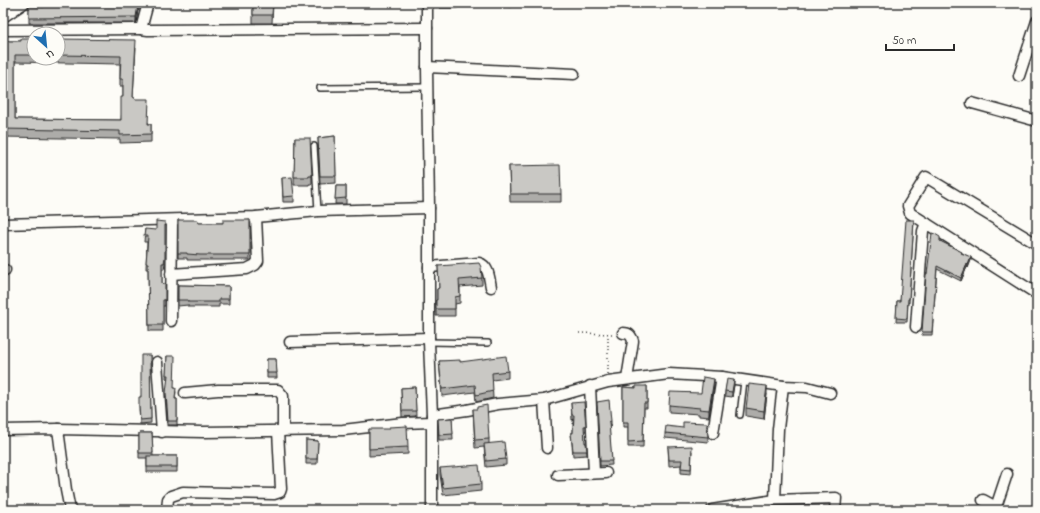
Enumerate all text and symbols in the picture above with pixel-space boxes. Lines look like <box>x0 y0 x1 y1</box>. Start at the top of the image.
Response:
north arrow <box>26 26 66 66</box>
scale bar <box>886 26 954 52</box>
text: 50 m <box>892 32 916 50</box>
text: U <box>43 45 57 63</box>

